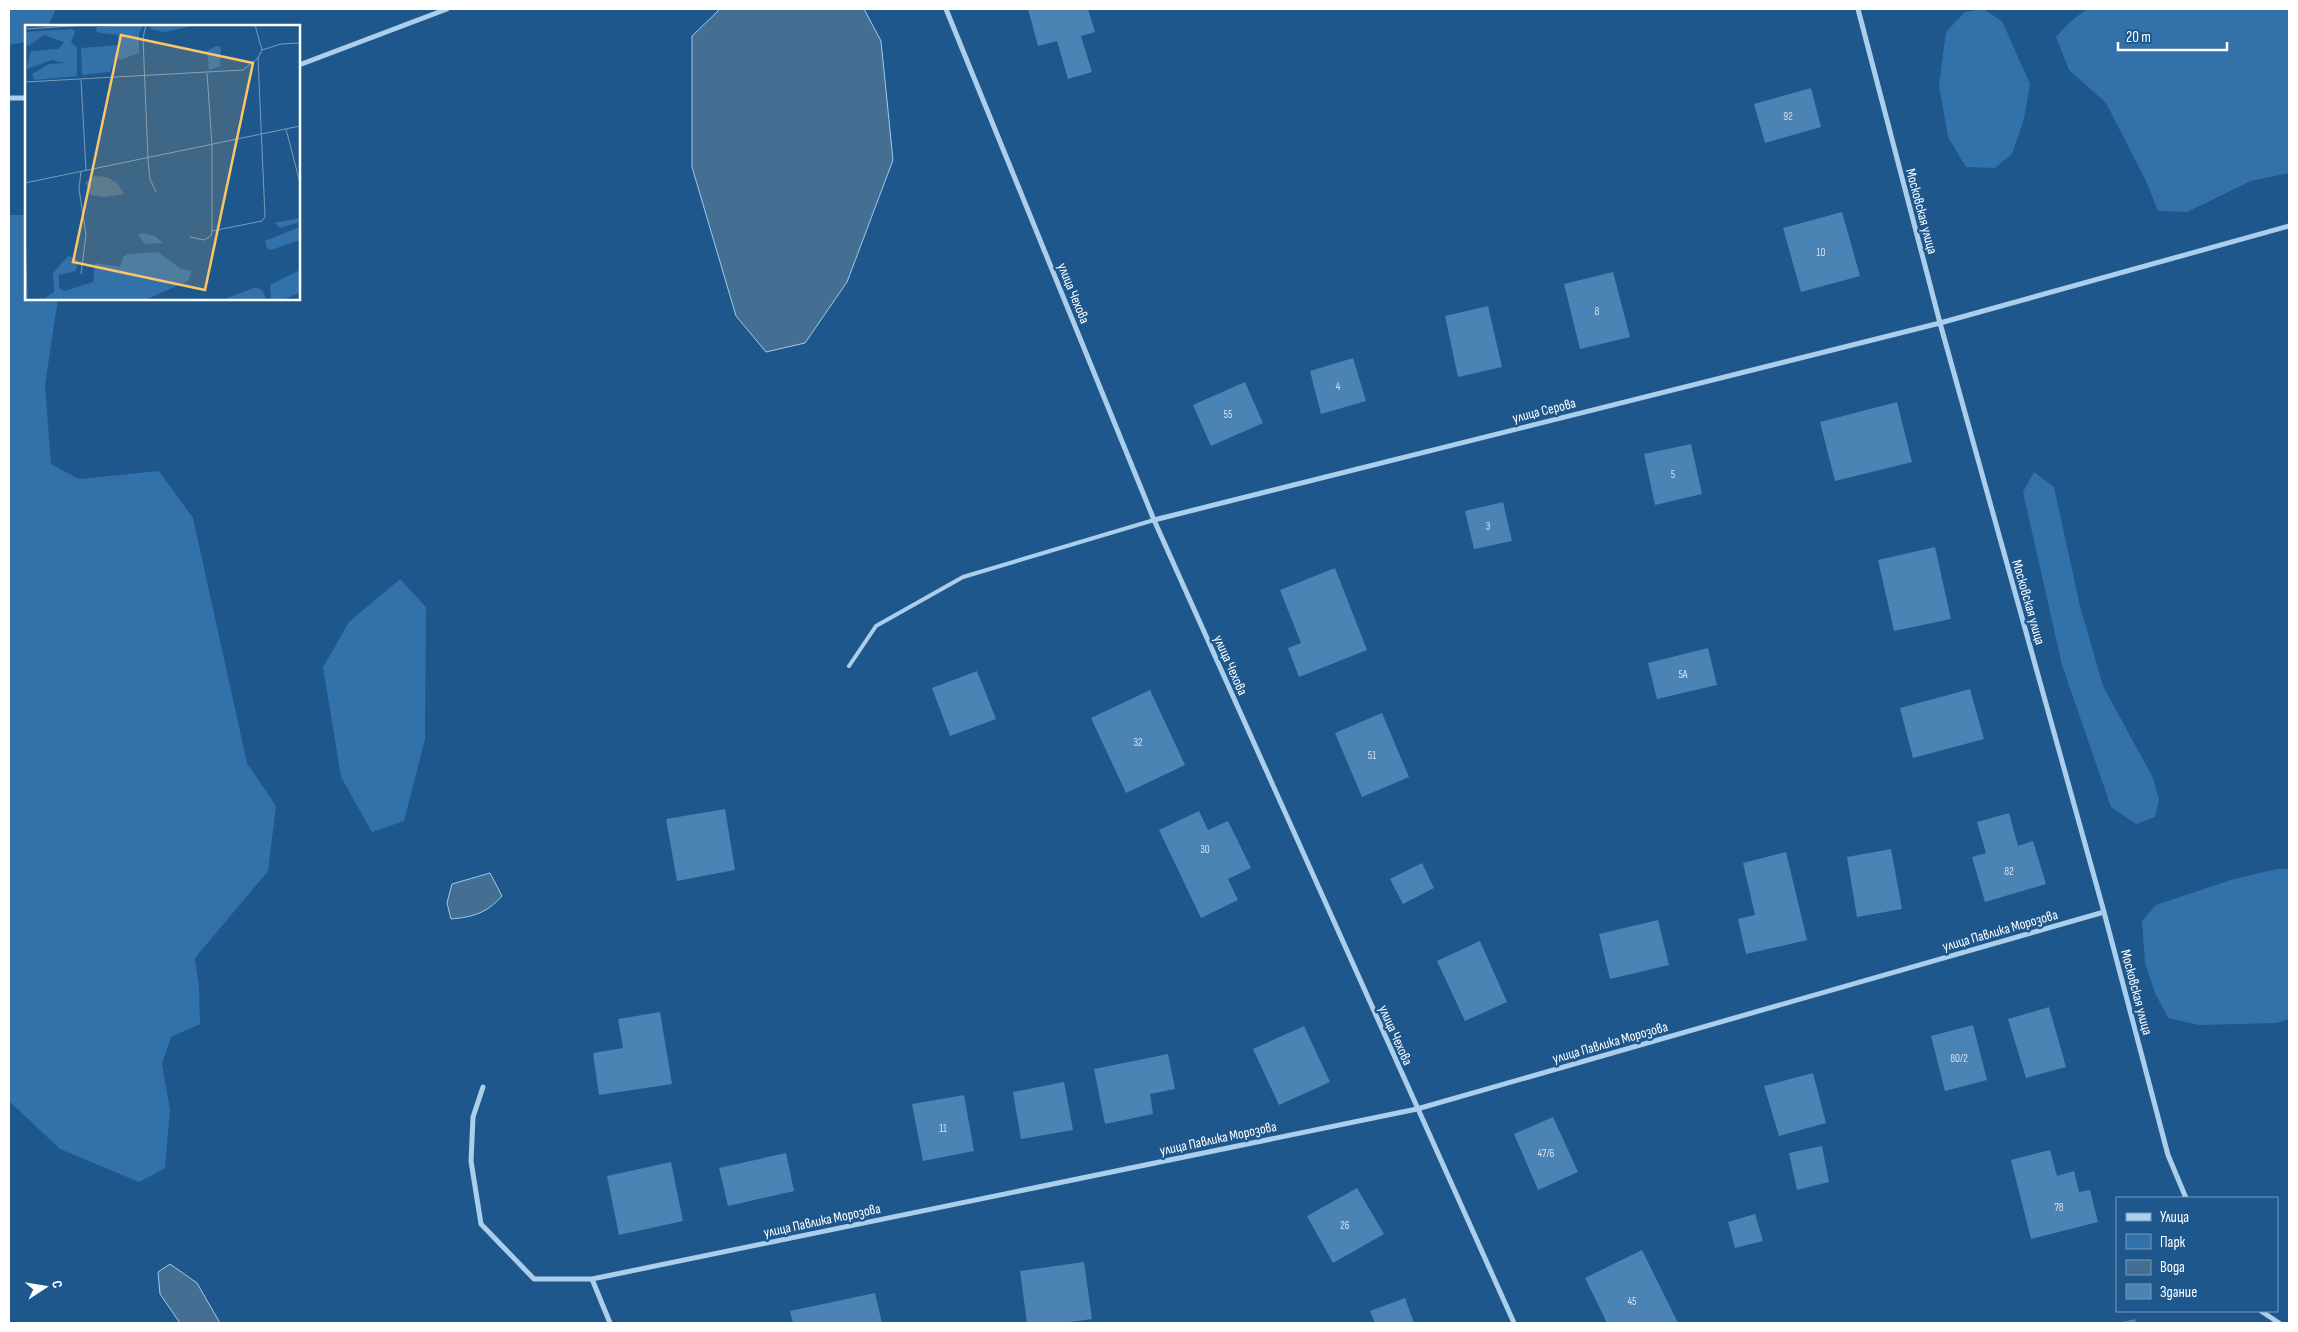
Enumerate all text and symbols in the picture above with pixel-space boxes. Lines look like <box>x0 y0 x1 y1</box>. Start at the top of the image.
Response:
scale bar <box>2118 20 2227 52</box>
inset map <box>25 25 300 300</box>
text: 20 m <box>2126 28 2151 47</box>
house number: 92 <box>1783 110 1793 123</box>
street label: Московская улица <box>1902 167 1941 256</box>
house number: 10 <box>1817 246 1825 259</box>
street label: улица Чехова <box>1054 260 1093 326</box>
house number: 8 <box>1595 305 1600 318</box>
house number: 4 <box>1336 380 1341 393</box>
street label: улица Серова <box>1511 394 1578 427</box>
house number: 55 <box>1224 408 1232 421</box>
house number: 5 <box>1671 468 1675 481</box>
house number: 3 <box>1486 520 1491 533</box>
street label: Московская улица <box>2008 558 2049 647</box>
street label: улица Чехова <box>1210 633 1251 698</box>
house number: 5А <box>1678 668 1688 681</box>
house number: 32 <box>1133 736 1143 749</box>
house number: 51 <box>1368 749 1376 762</box>
house number: 30 <box>1200 843 1210 856</box>
house number: 82 <box>2004 865 2014 878</box>
street label: улица Павлика Морозова <box>1941 906 2060 955</box>
street label: Московская улица <box>2117 948 2156 1037</box>
street label: улица Чехова <box>1375 1003 1416 1068</box>
street label: улица Павлика Морозова <box>1551 1018 1670 1067</box>
house number: 80/2 <box>1950 1052 1968 1065</box>
street label: улица Павлика Морозова <box>1158 1118 1278 1159</box>
house number: 11 <box>939 1122 947 1135</box>
house number: 47/6 <box>1538 1147 1555 1160</box>
legend <box>2116 1197 2278 1312</box>
street label: улица Павлика Морозова <box>762 1200 882 1241</box>
house number: 78 <box>2054 1201 2064 1214</box>
text: Улица <box>2160 1208 2189 1227</box>
house number: 26 <box>1340 1219 1350 1232</box>
text: Парк <box>2160 1233 2186 1252</box>
text: Вода <box>2160 1258 2185 1277</box>
north arrow <box>20 1262 70 1312</box>
text: С <box>48 1279 66 1290</box>
text: Здание <box>2160 1283 2197 1302</box>
house number: 45 <box>1627 1295 1637 1308</box>

